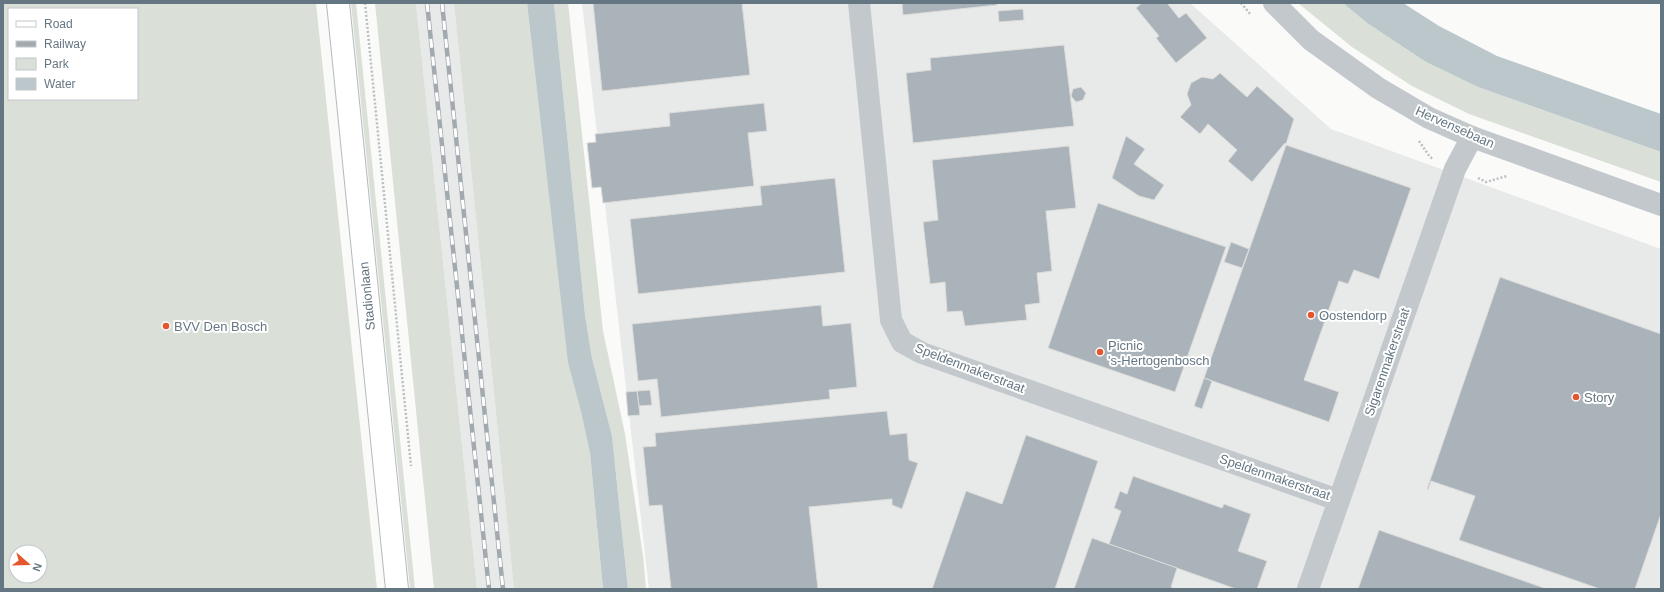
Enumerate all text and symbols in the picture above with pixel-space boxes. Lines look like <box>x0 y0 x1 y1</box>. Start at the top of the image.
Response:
legend <box>8 8 138 100</box>
text: Road <box>44 17 73 31</box>
text: Railway <box>44 37 86 51</box>
text: Park <box>44 57 70 71</box>
text: Water <box>44 77 76 91</box>
street label: Hervensebaan <box>1413 103 1497 151</box>
street label: Stadionlaan <box>356 261 378 331</box>
street label: Sigarenmakerstraat <box>1361 306 1413 418</box>
place label: Oostendorp <box>1319 308 1387 323</box>
marker: Oostendorp <box>1306 310 1316 320</box>
place label: BVV Den Bosch <box>174 319 267 334</box>
marker: BVV Den Bosch <box>161 321 171 331</box>
place label: Picnic 's-Hertogenbosch <box>1108 338 1209 368</box>
street label: Speldenmakerstraat <box>913 340 1027 396</box>
marker: Picnic 's-Hertogenbosch <box>1095 347 1105 357</box>
place label: Story <box>1584 390 1615 405</box>
marker: Story <box>1571 392 1581 402</box>
street label: Speldenmakerstraat <box>1218 451 1333 503</box>
north arrow <box>8 544 48 584</box>
text: N <box>30 562 44 573</box>

